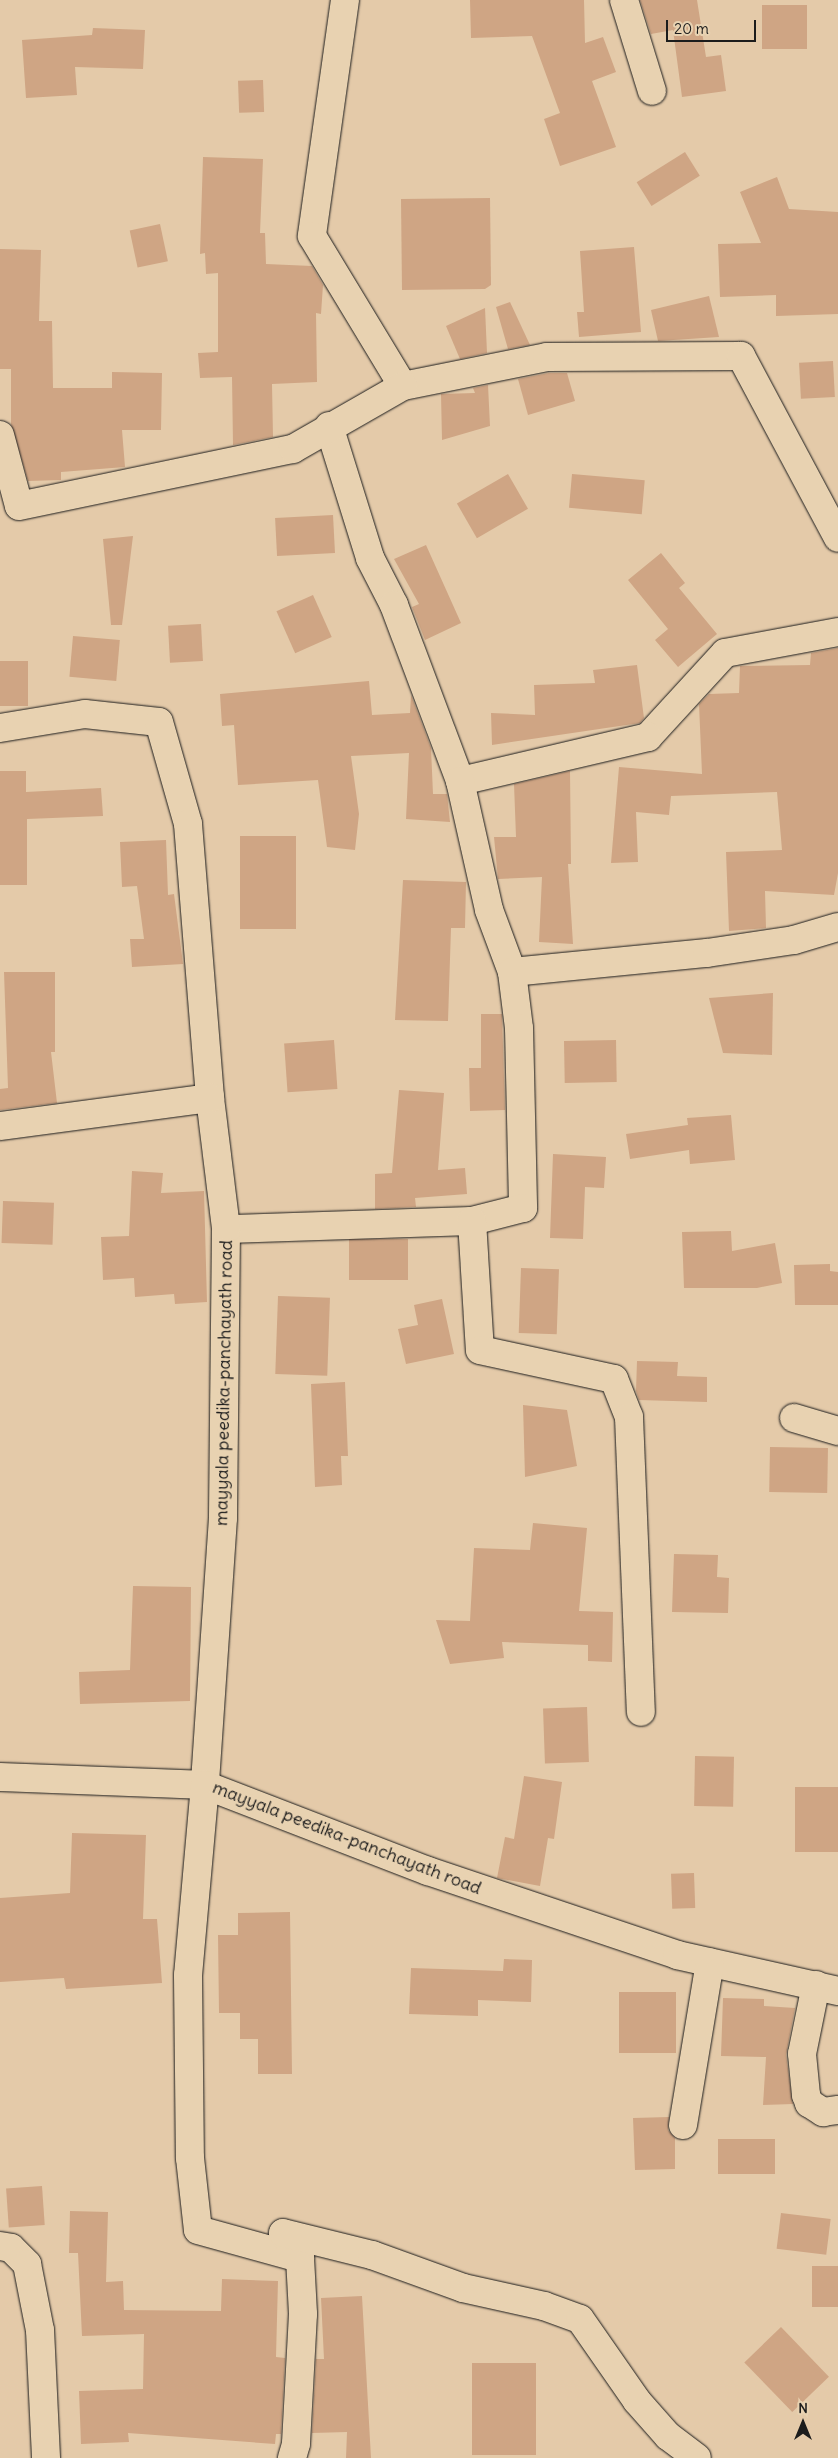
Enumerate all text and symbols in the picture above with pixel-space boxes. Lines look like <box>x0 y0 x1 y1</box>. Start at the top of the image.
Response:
scale bar <box>668 10 758 42</box>
text: 20 m <box>674 19 709 38</box>
street label: mayyala peedika-panchayath road <box>211 1240 237 1526</box>
street label: mayyala peedika-panchayath road <box>210 1777 484 1899</box>
north arrow <box>778 2398 828 2448</box>
text: N <box>798 2399 808 2417</box>

